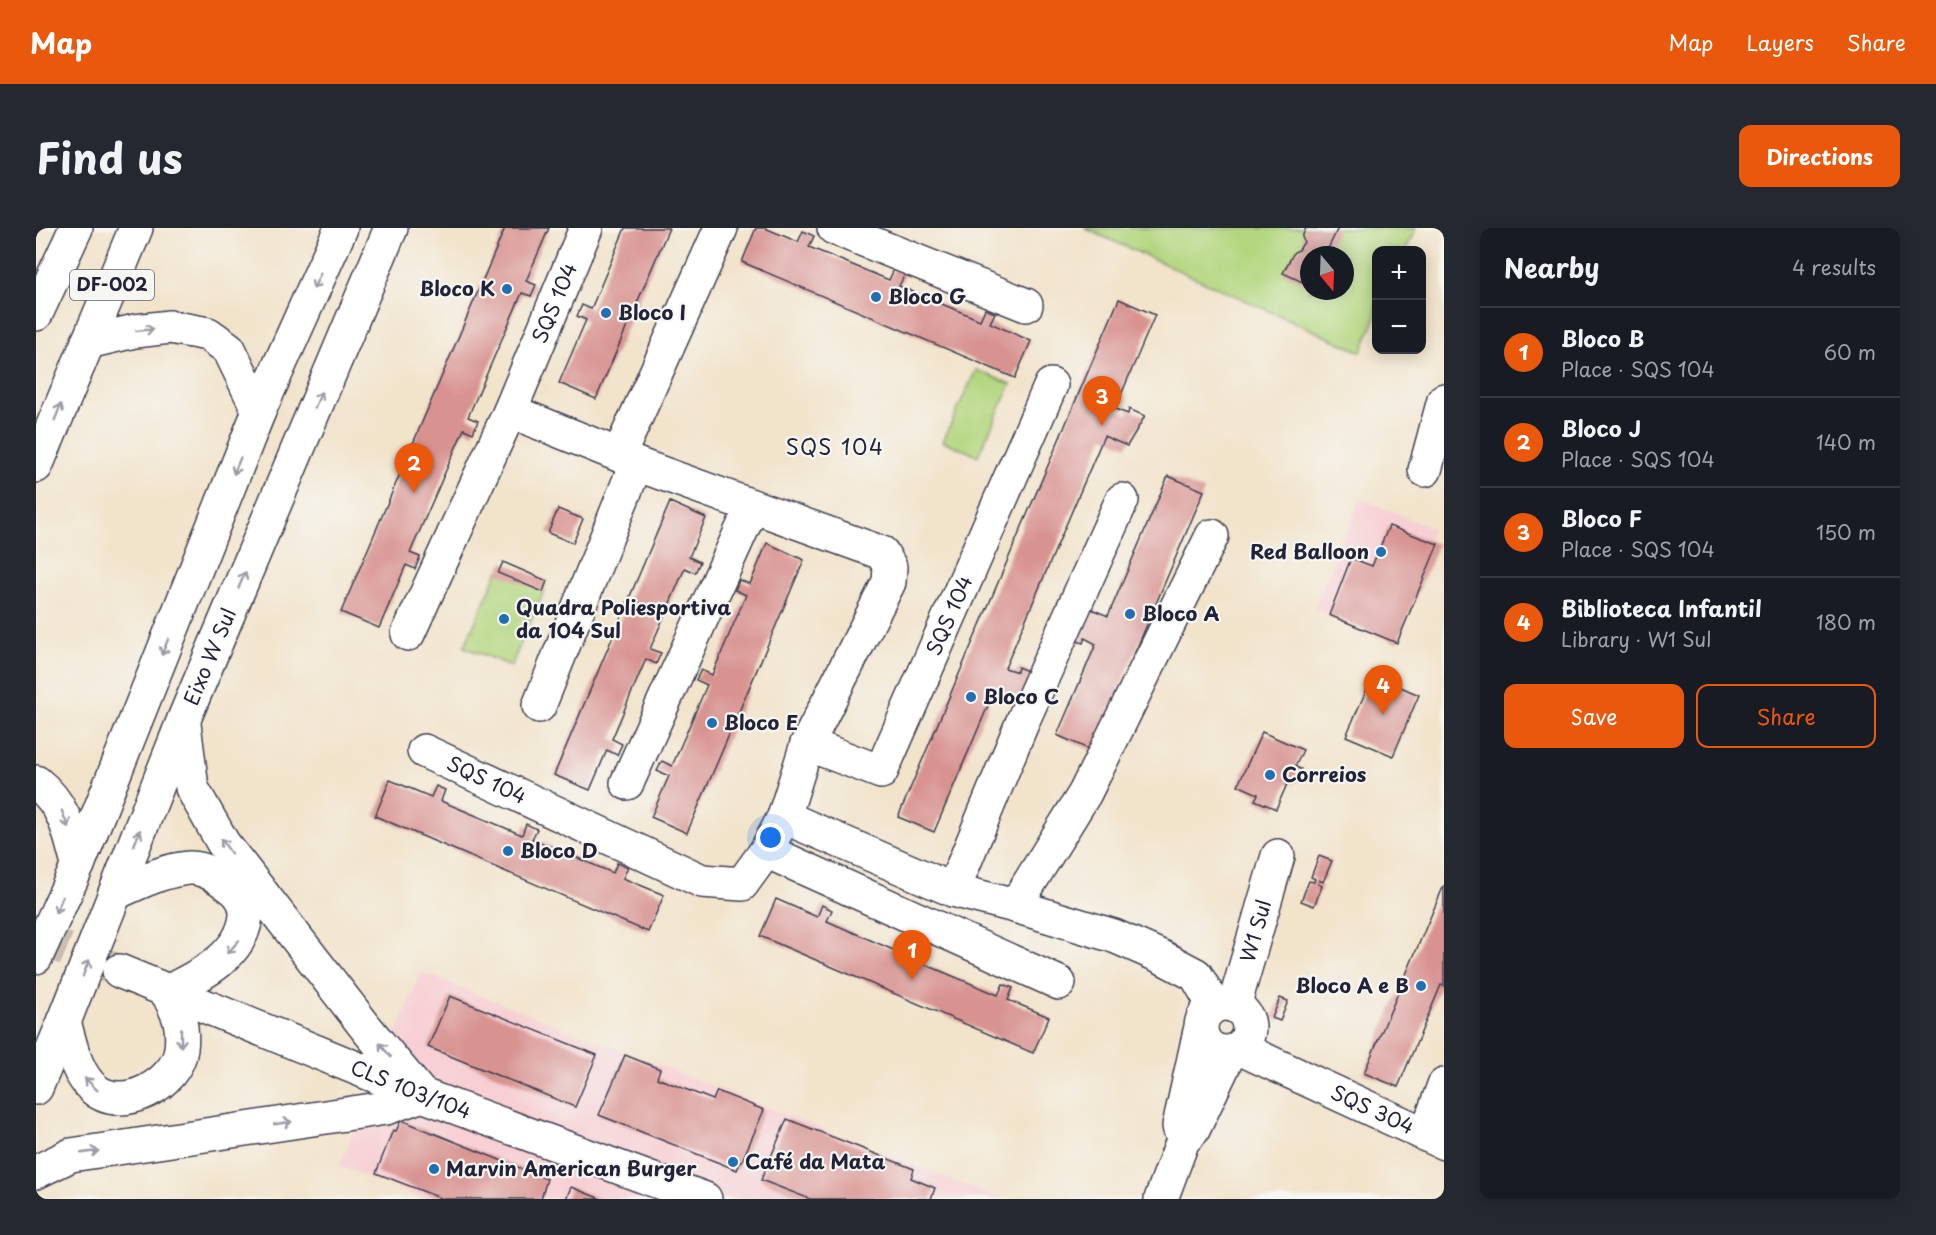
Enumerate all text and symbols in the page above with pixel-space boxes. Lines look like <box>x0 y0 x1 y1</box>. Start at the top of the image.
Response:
text: Map <box>30 21 92 64</box>
text: Map <box>1669 26 1713 58</box>
text: Layers <box>1746 26 1814 58</box>
text: Share <box>1847 26 1906 58</box>
text: Find us <box>36 125 183 188</box>
button: Directions <box>1739 125 1900 187</box>
north arrow <box>1300 246 1354 300</box>
map controls <box>1372 246 1426 354</box>
button: + <box>1372 246 1426 300</box>
text: Nearby <box>1504 248 1599 287</box>
text: 4 results <box>1792 252 1876 282</box>
street label: SQS 104 <box>524 258 584 348</box>
road number: DF-002 <box>70 270 154 300</box>
one-way arrow <box>311 272 323 290</box>
place label: Bloco K <box>419 273 495 303</box>
place label: Bloco G <box>888 281 966 311</box>
marker: Bloco K <box>500 282 514 296</box>
marker: Bloco G <box>869 290 883 304</box>
place label: Bloco I <box>618 297 686 327</box>
button: − <box>1372 300 1426 354</box>
marker: Bloco I <box>599 306 613 320</box>
text: Bloco B <box>1561 321 1644 354</box>
one-way arrow <box>134 324 154 335</box>
text: 1 <box>1519 337 1528 367</box>
text: 60 m <box>1824 337 1876 367</box>
text: Place · SQS 104 <box>1561 354 1715 384</box>
pin: 3 <box>1082 376 1122 426</box>
one-way arrow <box>313 392 324 410</box>
one-way arrow <box>53 404 64 422</box>
text: Bloco J <box>1561 411 1641 444</box>
text: 2 <box>1516 427 1531 457</box>
text: 140 m <box>1816 427 1876 457</box>
district label: SQS 104 <box>786 430 884 462</box>
pin: 2 <box>394 444 434 493</box>
text: Place · SQS 104 <box>1561 444 1715 474</box>
one-way arrow <box>231 456 242 475</box>
text: Bloco F <box>1561 501 1642 534</box>
text: 3 <box>1517 517 1530 547</box>
text: 150 m <box>1816 517 1876 547</box>
text: Place · SQS 104 <box>1561 534 1715 564</box>
place label: Red Balloon <box>1250 536 1369 566</box>
marker: Red Balloon <box>1374 545 1388 559</box>
street label: SQS 104 <box>918 570 980 660</box>
one-way arrow <box>238 571 249 589</box>
text: Biblioteca Infantil <box>1561 591 1762 624</box>
place label: Quadra Poliesportiva da 104 Sul <box>516 592 731 645</box>
place label: Bloco A <box>1142 598 1220 628</box>
street label: Eixo W Sul <box>176 603 243 710</box>
marker: Bloco A <box>1123 607 1137 621</box>
text: 4 <box>1517 607 1530 637</box>
text: 180 m <box>1816 607 1876 637</box>
marker: Quadra Poliesportiva da 104 Sul <box>497 612 511 626</box>
text: Library · W1 Sul <box>1561 624 1711 654</box>
one-way arrow <box>159 637 170 656</box>
pin: 4 <box>1364 666 1402 715</box>
place label: Bloco C <box>983 681 1059 711</box>
button: Save <box>1504 684 1684 748</box>
button: Share <box>1696 684 1876 748</box>
marker: Bloco C <box>964 690 978 704</box>
place label: Bloco E <box>724 707 798 737</box>
marker: Bloco E <box>705 716 719 730</box>
street label: SQS 104 <box>442 748 532 811</box>
place label: Correios <box>1282 759 1367 789</box>
marker: Correios <box>1263 768 1277 782</box>
one-way arrow <box>60 810 71 828</box>
your location <box>756 823 785 852</box>
one-way arrow <box>132 829 143 848</box>
place label: Bloco D <box>520 835 598 865</box>
one-way arrow <box>220 839 232 855</box>
marker: Bloco D <box>501 844 515 858</box>
one-way arrow <box>53 896 65 914</box>
street label: W1 Sul <box>1232 896 1278 966</box>
pin: 1 <box>892 930 932 980</box>
one-way arrow <box>226 939 240 954</box>
one-way arrow <box>81 959 92 977</box>
place label: Bloco A e B <box>1296 970 1409 1000</box>
marker: Bloco A e B <box>1414 979 1428 993</box>
one-way arrow <box>175 1027 187 1047</box>
one-way arrow <box>378 1043 392 1058</box>
street label: CLS 103/104 <box>346 1051 476 1126</box>
one-way arrow <box>84 1077 98 1092</box>
street label: SQS 304 <box>1326 1077 1420 1141</box>
one-way arrow <box>273 1118 293 1129</box>
one-way arrow <box>80 1146 100 1157</box>
place label: Café da Mata <box>745 1146 885 1176</box>
place label: Marvin American Burger <box>446 1153 697 1183</box>
marker: Café da Mata <box>726 1155 740 1169</box>
marker: Marvin American Burger <box>427 1162 441 1176</box>

